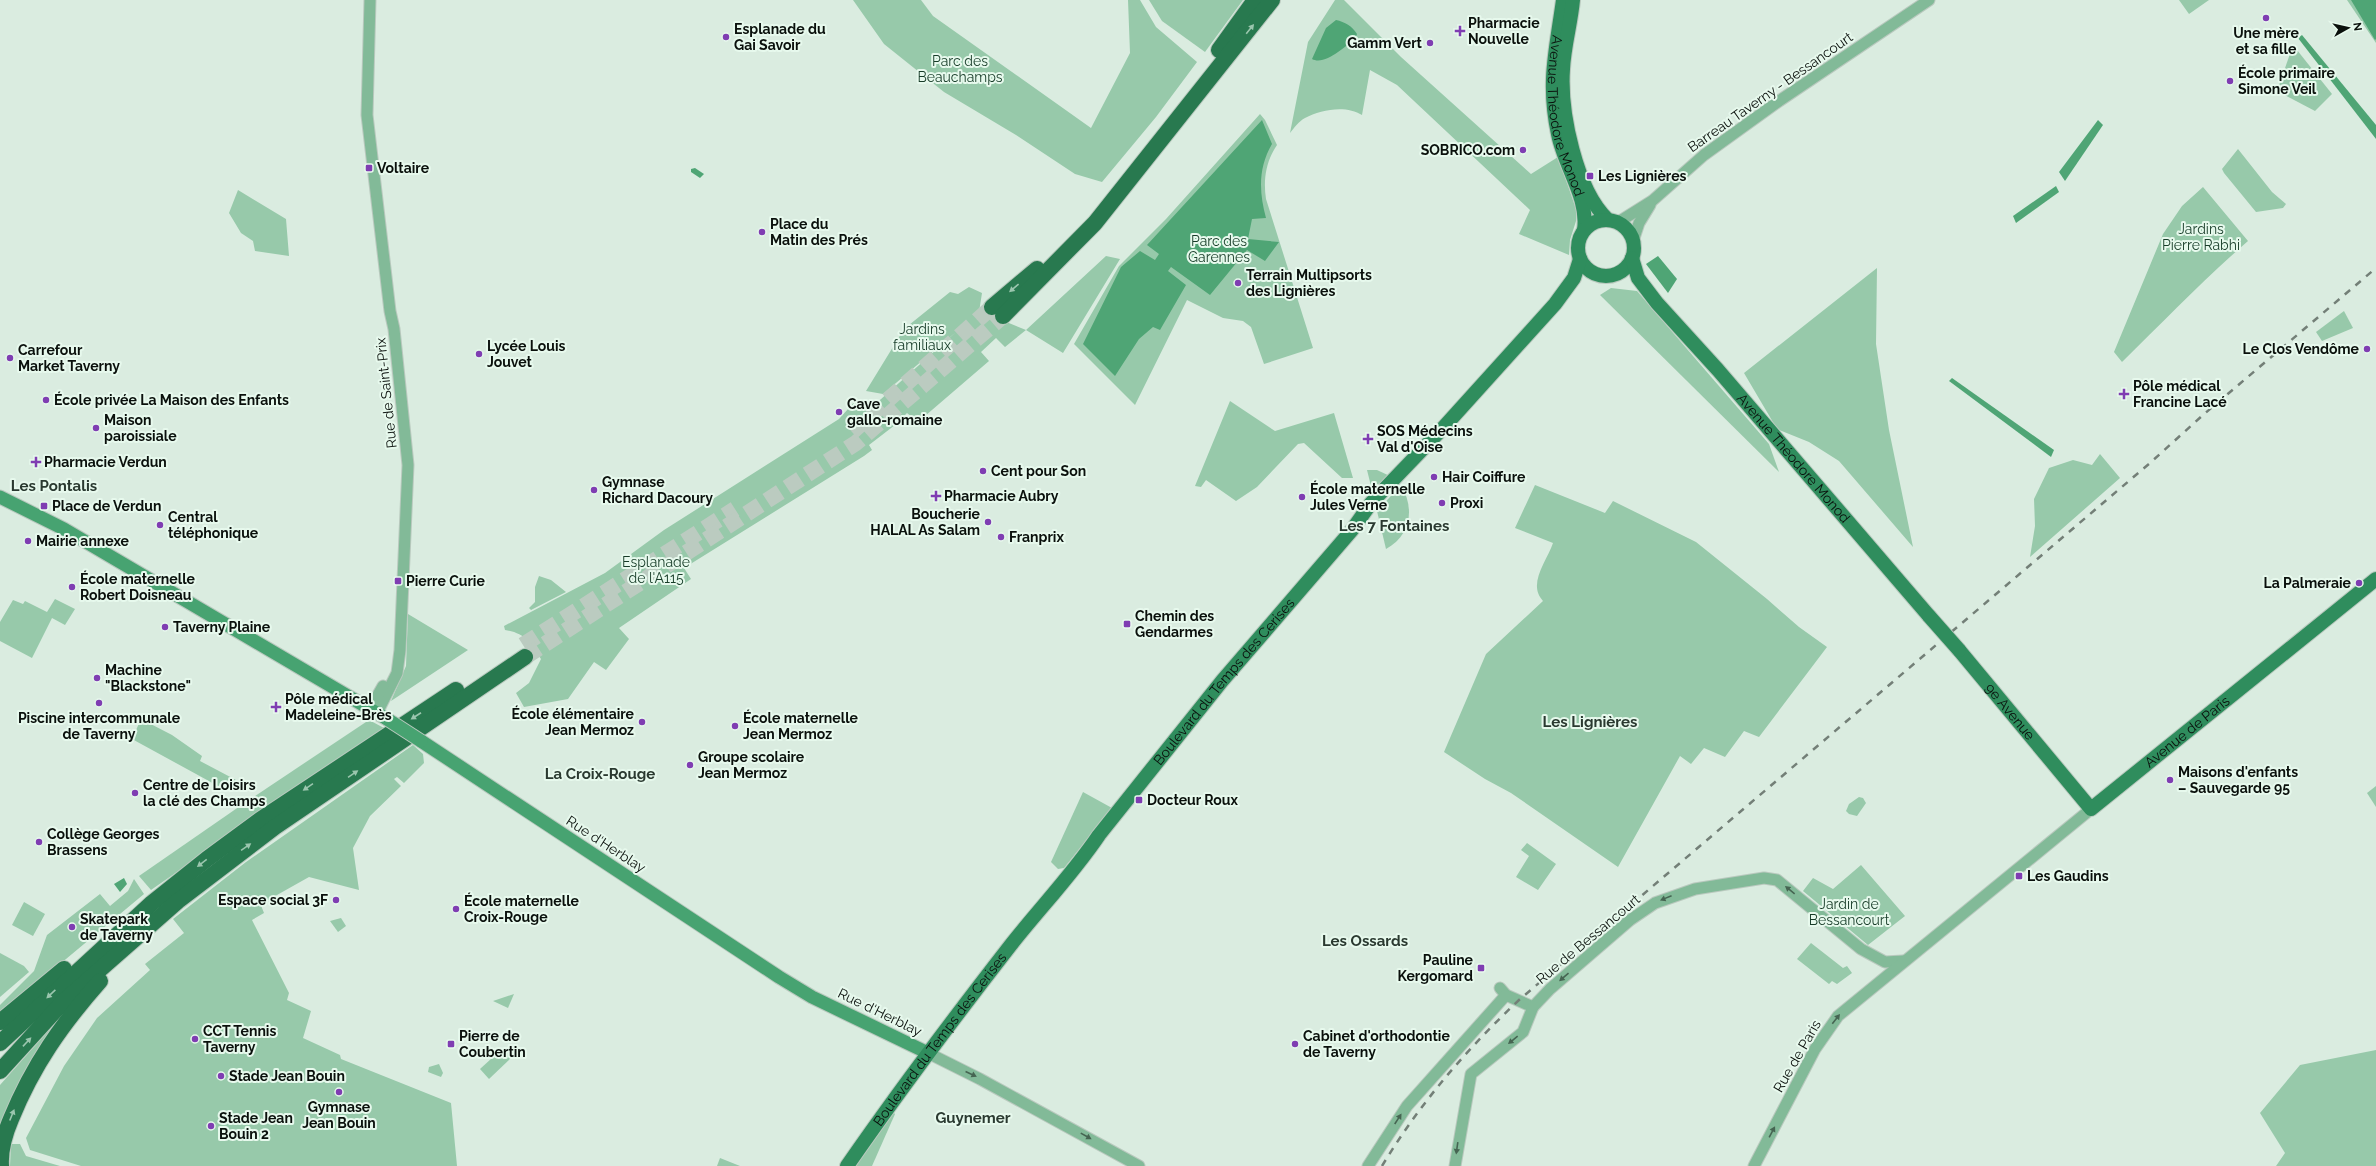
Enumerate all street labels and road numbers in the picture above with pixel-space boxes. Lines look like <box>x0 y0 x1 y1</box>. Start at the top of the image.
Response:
street label: Barreau Taverny - Bessancourt <box>1684 29 1856 155</box>
street label: Avenue Théodore Monod <box>1545 34 1588 198</box>
street label: Rue de Saint-Prix <box>372 337 400 449</box>
street label: Avenue Théodore Monod <box>1734 390 1853 526</box>
street label: Boulevard du Temps des Cerises <box>1150 595 1298 768</box>
street label: 9e Avenue <box>1982 680 2038 743</box>
street label: Avenue de Paris <box>2141 692 2233 771</box>
street label: Rue d'Herblay <box>563 812 649 876</box>
street label: Rue de Bessancourt <box>1533 891 1643 987</box>
street label: Boulevard du Temps des Cerises <box>870 950 1010 1129</box>
street label: Rue d'Herblay <box>835 985 925 1039</box>
street label: Rue de Paris <box>1770 1017 1824 1095</box>

